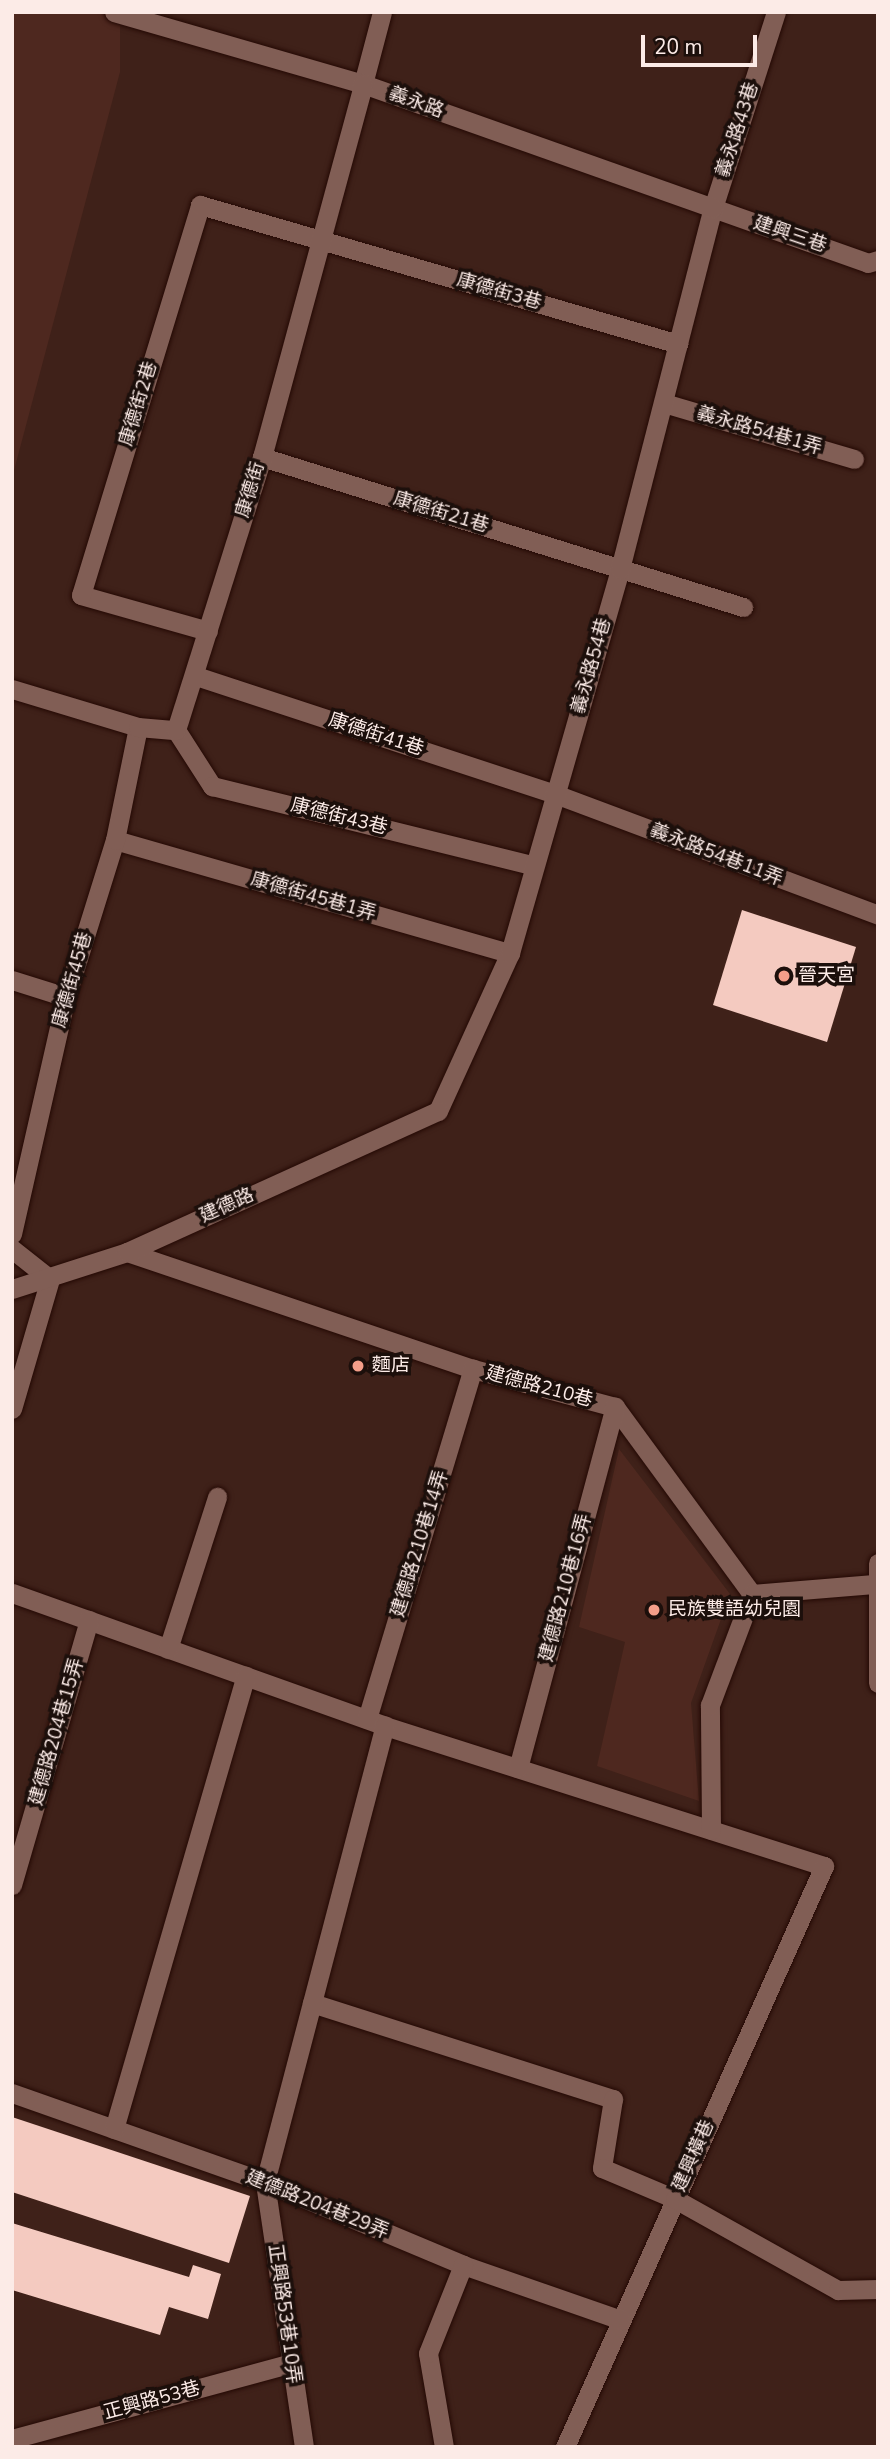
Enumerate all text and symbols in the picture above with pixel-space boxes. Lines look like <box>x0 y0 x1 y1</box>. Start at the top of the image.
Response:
scale bar <box>645 21 760 65</box>
text: 20 m <box>654 33 703 61</box>
street label: 義永路43巷 <box>712 79 764 181</box>
street label: 義永路 <box>385 83 447 123</box>
street label: 建興三巷 <box>750 212 830 258</box>
street label: 康德街3巷 <box>454 269 544 315</box>
street label: 康德街2巷 <box>115 359 163 449</box>
street label: 義永路54巷1弄 <box>694 402 824 460</box>
street label: 康德街 <box>232 459 270 521</box>
street label: 康德街21巷 <box>390 488 492 538</box>
street label: 義永路54巷 <box>567 615 617 717</box>
street label: 康德街41巷 <box>325 709 427 761</box>
street label: 康德街43巷 <box>288 794 390 840</box>
street label: 義永路54巷11弄 <box>646 819 786 891</box>
street label: 康德街45巷1弄 <box>248 868 378 926</box>
street label: 康德街45巷 <box>48 929 98 1031</box>
place label: 晉天宮 <box>798 965 855 987</box>
marker: 晉天宮 <box>776 968 792 984</box>
street label: 建德路 <box>196 1184 258 1228</box>
place label: 麵店 <box>372 1355 410 1377</box>
marker: 麵店 <box>350 1358 366 1374</box>
street label: 建德路210巷 <box>483 1362 595 1412</box>
street label: 建德路210巷14弄 <box>387 1468 453 1620</box>
street label: 建德路210巷16弄 <box>535 1512 597 1664</box>
place label: 民族雙語幼兒園 <box>668 1599 801 1621</box>
marker: 民族雙語幼兒園 <box>646 1602 662 1618</box>
street label: 建德路204巷15弄 <box>25 1656 89 1808</box>
street label: 建興橫巷 <box>668 2117 720 2195</box>
street label: 建德路204巷29弄 <box>242 2166 392 2244</box>
street label: 正興路53巷10弄 <box>263 2243 305 2385</box>
street label: 正興路53巷 <box>101 2377 203 2425</box>

